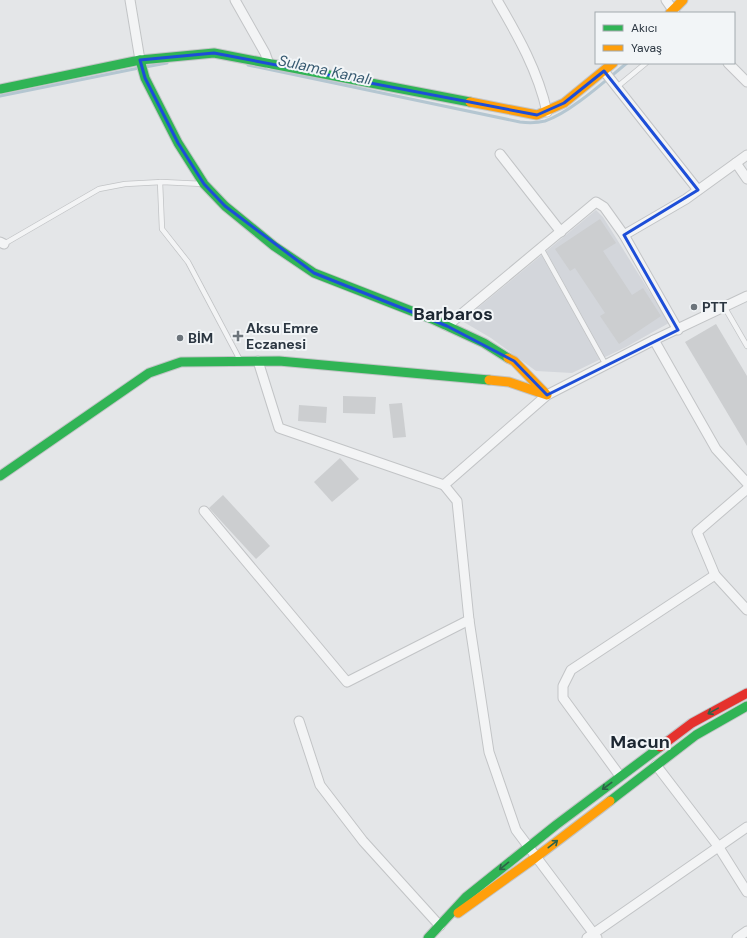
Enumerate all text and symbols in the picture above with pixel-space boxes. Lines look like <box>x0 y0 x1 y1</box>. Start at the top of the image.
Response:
legend <box>595 12 735 64</box>
text: Akıcı <box>631 20 657 36</box>
text: Yavaş <box>631 40 662 56</box>
water label: Sulama Kanalı <box>276 50 374 90</box>
place label: PTT <box>702 298 727 316</box>
district label: Barbaros <box>413 302 493 326</box>
marker: PTT <box>689 302 699 312</box>
place label: Aksu Emre Eczanesi <box>246 319 318 353</box>
place label: BİM <box>188 329 213 347</box>
marker: Aksu Emre Eczanesi <box>233 331 243 341</box>
marker: BİM <box>175 333 185 343</box>
one-way arrow <box>707 708 719 716</box>
district label: Macun <box>610 730 670 754</box>
one-way arrow <box>601 782 612 790</box>
one-way arrow <box>548 840 559 849</box>
one-way arrow <box>499 862 510 871</box>

